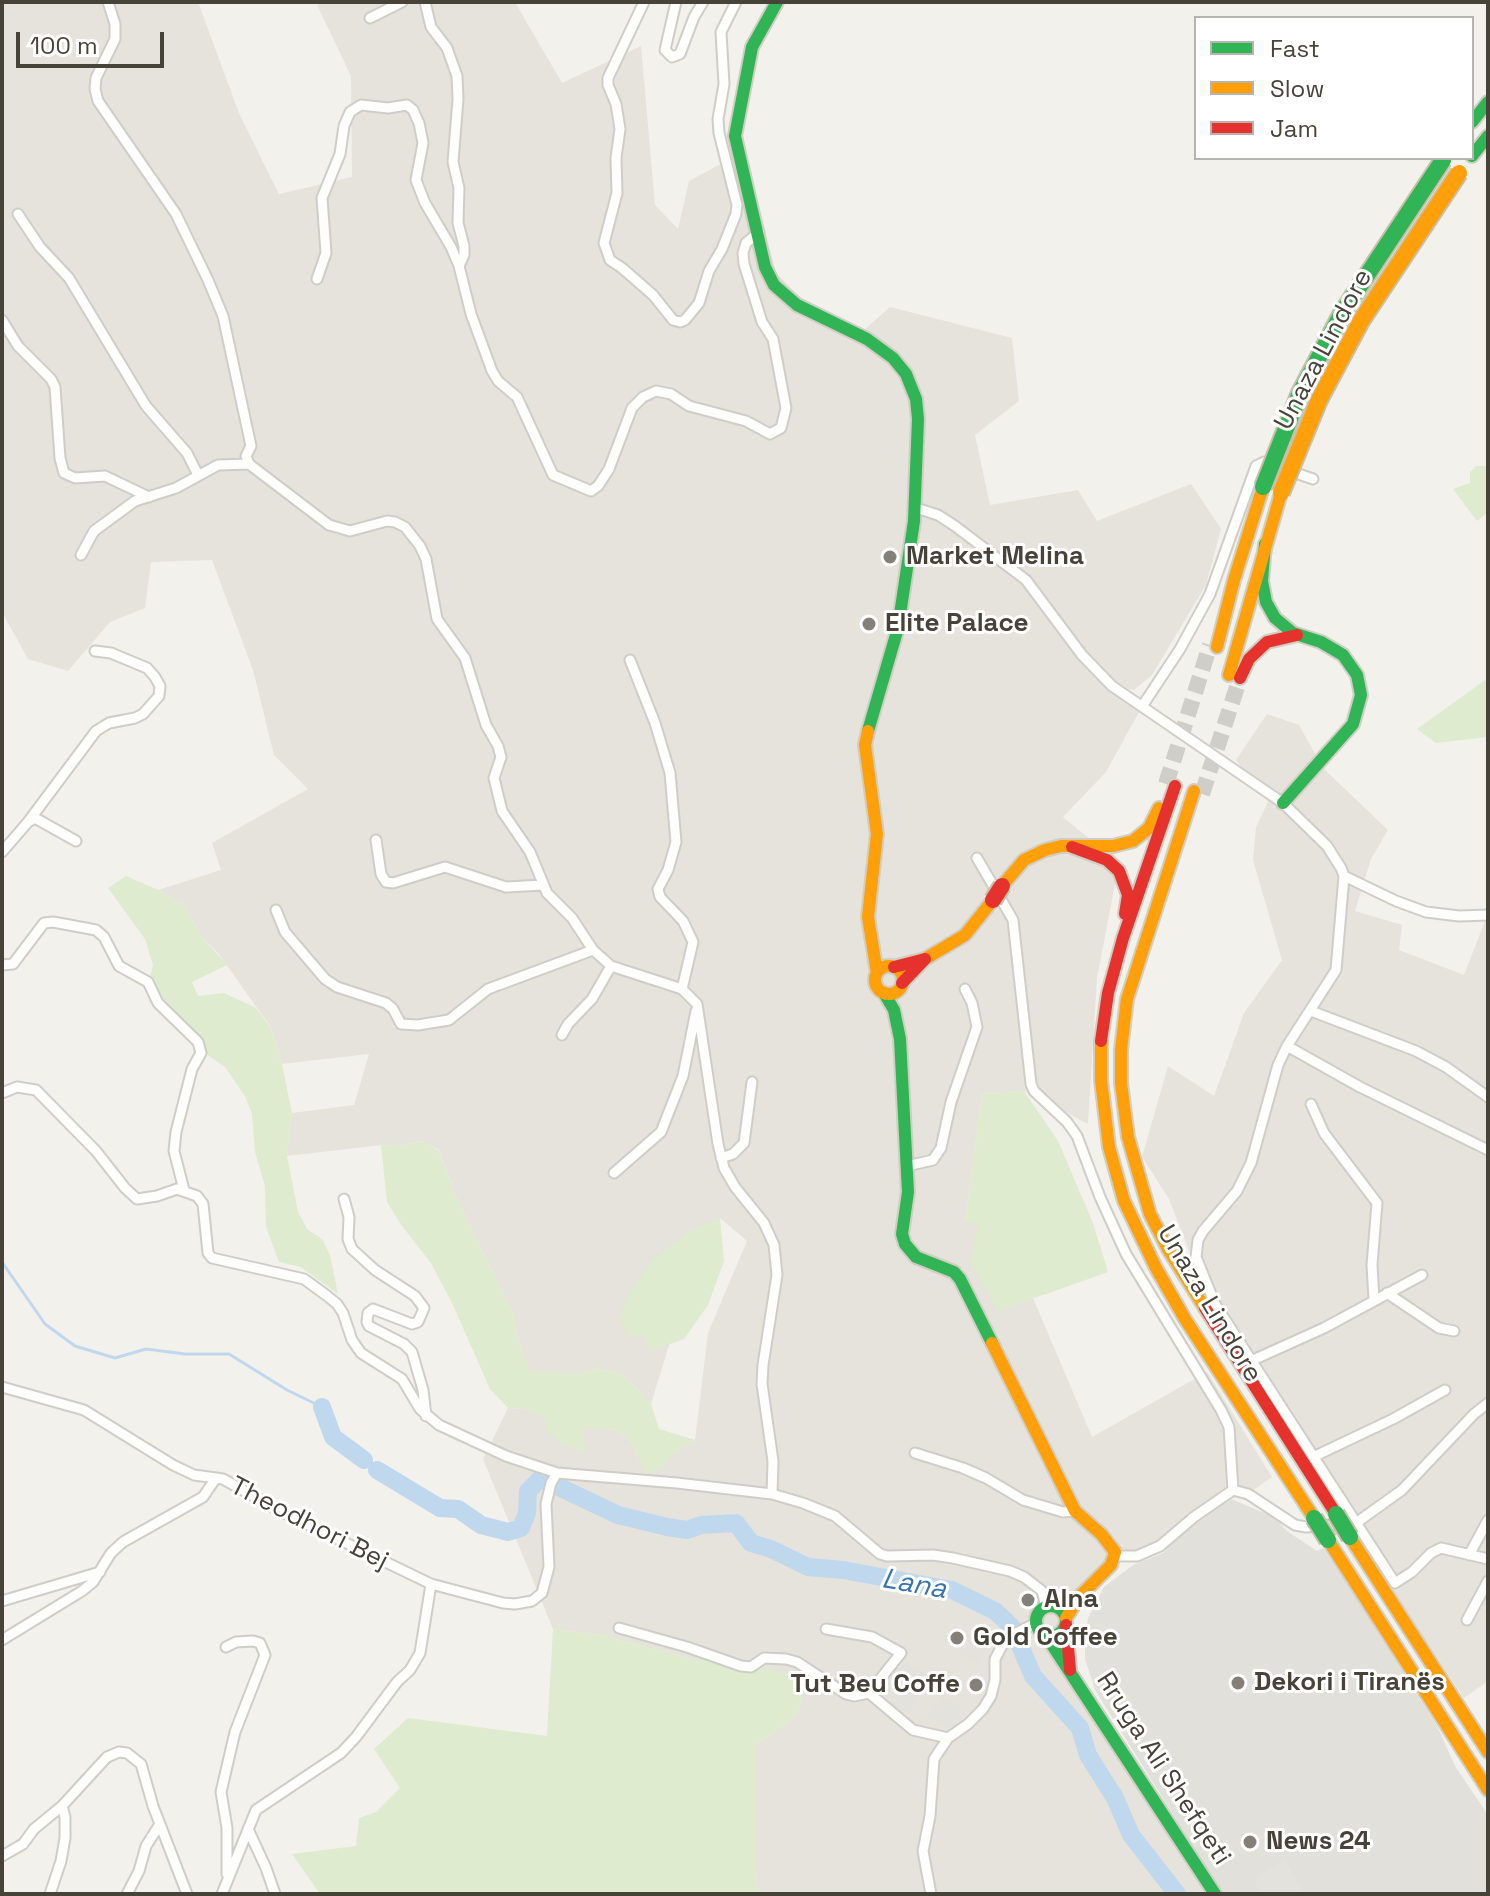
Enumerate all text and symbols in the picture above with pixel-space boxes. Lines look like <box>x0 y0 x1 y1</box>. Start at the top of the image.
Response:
scale bar <box>20 16 168 66</box>
legend <box>1194 16 1474 160</box>
text: 100 m <box>30 30 98 61</box>
text: Fast <box>1270 33 1320 64</box>
text: Slow <box>1270 73 1324 104</box>
text: Jam <box>1270 113 1318 144</box>
street label: Unaza Lindore <box>1269 264 1379 436</box>
place label: Market Melina <box>906 541 1084 573</box>
marker: Market Melina <box>881 548 899 566</box>
place label: Elite Palace <box>885 608 1029 640</box>
marker: Elite Palace <box>860 615 878 633</box>
street label: Unaza Lindore <box>1150 1220 1268 1388</box>
street label: Theodhori Bej <box>225 1471 393 1577</box>
water label: Lana <box>879 1563 949 1607</box>
place label: Alna <box>1044 1584 1098 1616</box>
marker: Alna <box>1019 1591 1037 1609</box>
place label: Gold Coffee <box>973 1622 1118 1654</box>
marker: Gold Coffee <box>948 1629 966 1647</box>
street label: Rruga Ali Shefqeti <box>1089 1667 1237 1871</box>
place label: Dekori i Tiranës <box>1254 1667 1445 1699</box>
place label: Tut Beu Coffe <box>791 1669 960 1701</box>
marker: Dekori i Tiranës <box>1229 1674 1247 1692</box>
marker: Tut Beu Coffe <box>967 1676 985 1694</box>
place label: News 24 <box>1266 1826 1371 1858</box>
marker: News 24 <box>1241 1833 1259 1851</box>

